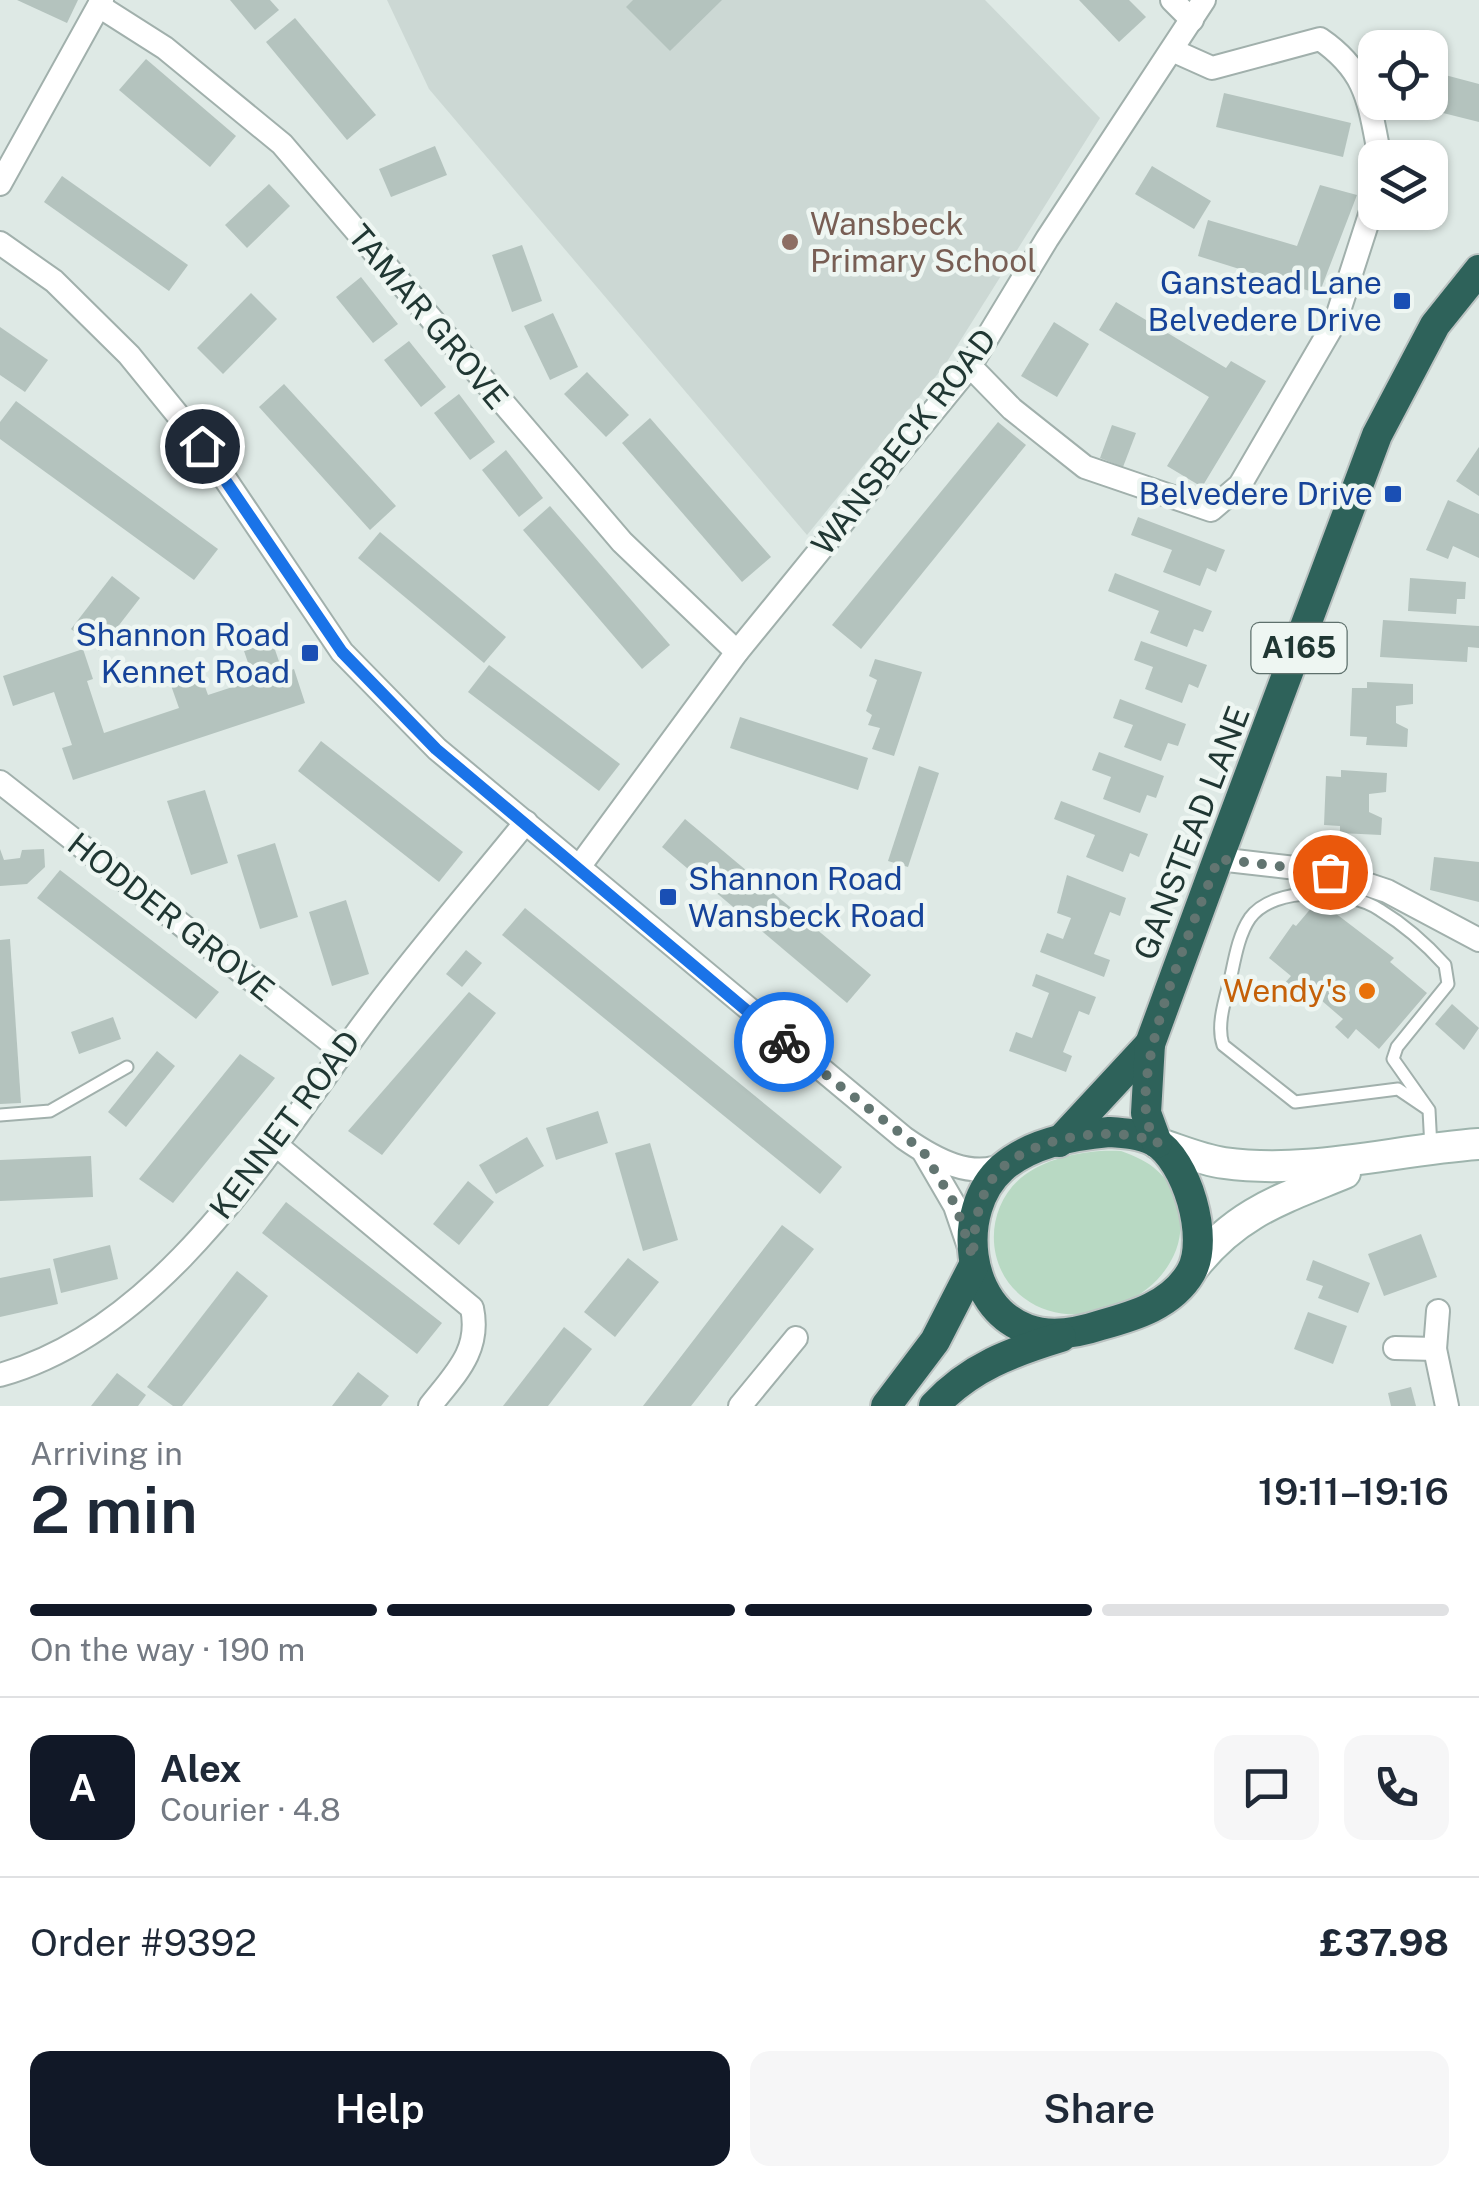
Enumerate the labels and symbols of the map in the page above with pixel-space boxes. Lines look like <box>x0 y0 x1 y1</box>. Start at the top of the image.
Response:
place label: Wansbeck Primary School <box>810 205 1037 279</box>
street label: TAMAR GROVE <box>341 217 516 416</box>
marker: Wansbeck Primary School <box>779 231 801 253</box>
place label: Ganstead Lane Belvedere Drive <box>1148 264 1382 338</box>
marker: Ganstead Lane Belvedere Drive <box>1391 290 1413 312</box>
street label: WANSBECK ROAD <box>804 321 1003 562</box>
pin <box>160 404 245 489</box>
place label: Belvedere Drive <box>1139 475 1373 512</box>
marker: Belvedere Drive <box>1382 483 1404 505</box>
place label: Shannon Road Kennet Road <box>75 616 290 690</box>
road number: A165 <box>1252 623 1346 673</box>
marker: Shannon Road Kennet Road <box>299 642 321 664</box>
street label: GANSTEAD LANE <box>1126 701 1257 965</box>
street label: HODDER GROVE <box>61 825 282 1008</box>
pin <box>1288 830 1373 915</box>
place label: Shannon Road Wansbeck Road <box>688 860 925 934</box>
marker: Shannon Road Wansbeck Road <box>657 886 679 908</box>
place label: Wendy's <box>1223 972 1347 1009</box>
marker: Wendy's <box>1356 980 1378 1002</box>
courier <box>734 992 834 1092</box>
street label: KENNET ROAD <box>202 1023 367 1226</box>

